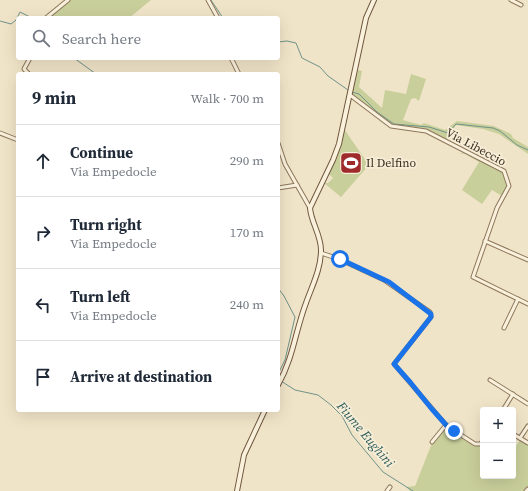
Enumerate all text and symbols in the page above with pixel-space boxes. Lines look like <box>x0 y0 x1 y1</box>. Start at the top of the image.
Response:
search box <box>16 16 280 60</box>
icon: search <box>30 27 52 49</box>
text: Search here <box>62 28 141 49</box>
text: 9 min <box>32 86 76 110</box>
text: Walk · 700 m <box>191 90 264 107</box>
street label: Via Libeccio <box>443 124 509 170</box>
text: Continue <box>70 142 133 163</box>
icon: ahead <box>32 150 54 172</box>
sports icon: Il Delfino <box>338 150 364 176</box>
text: 290 m <box>230 152 264 169</box>
place label: Il Delfino <box>366 155 416 171</box>
text: Via Empedocle <box>70 163 157 180</box>
text: Turn right <box>70 214 142 235</box>
icon: right <box>32 222 54 244</box>
text: 170 m <box>230 224 264 241</box>
text: Via Empedocle <box>70 235 157 252</box>
route start <box>331 250 349 268</box>
text: Turn left <box>70 286 130 307</box>
icon: left <box>32 294 54 316</box>
text: 240 m <box>230 296 264 313</box>
text: Via Empedocle <box>70 307 157 324</box>
icon: arrive <box>32 366 54 388</box>
text: Arrive at destination <box>70 366 212 387</box>
water label: Fiume Eughini <box>332 397 398 471</box>
map controls <box>480 407 516 479</box>
button: + <box>480 407 516 443</box>
route end <box>445 422 463 440</box>
button: − <box>480 443 516 479</box>

